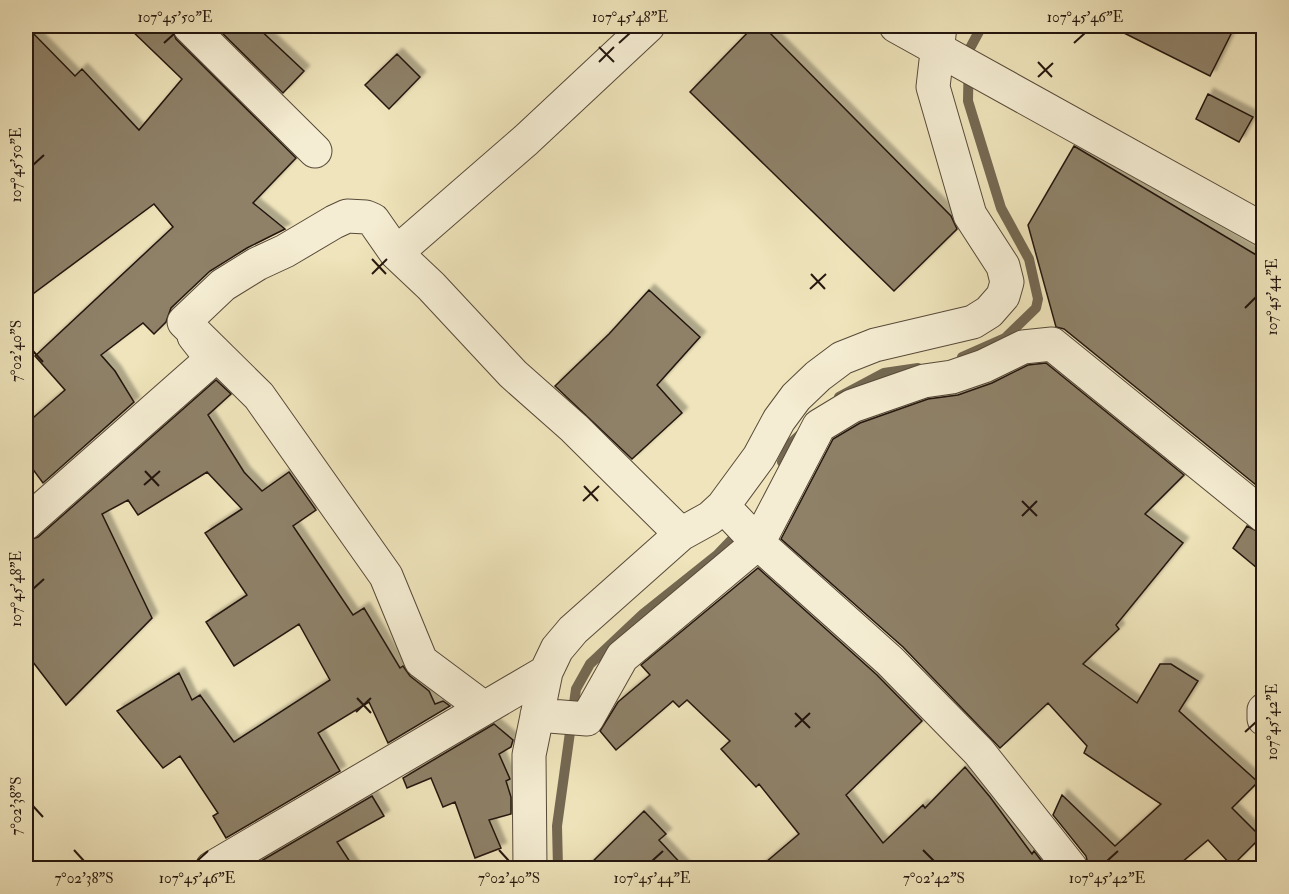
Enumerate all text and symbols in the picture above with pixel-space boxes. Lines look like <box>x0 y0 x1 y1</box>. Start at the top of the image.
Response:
text: 107°45'50"E <box>137 8 213 27</box>
text: 107°45'48"E <box>592 8 668 27</box>
text: 107°45'46"E <box>1047 8 1124 27</box>
text: 107°45'50"E <box>7 127 26 203</box>
text: 107°45'44"E <box>1263 258 1282 336</box>
text: 7°02'40"S <box>7 320 26 382</box>
text: 107°45'48"E <box>7 551 26 627</box>
text: 107°45'42"E <box>1263 683 1282 760</box>
text: 7°02'38"S <box>7 776 26 836</box>
text: 7°02'38"S <box>54 869 114 888</box>
text: 107°45'46"E <box>159 869 236 888</box>
text: 7°02'40"S <box>478 869 540 888</box>
text: 107°45'44"E <box>613 869 691 888</box>
text: 7°02'42"S <box>903 869 965 888</box>
text: 107°45'42"E <box>1069 869 1146 888</box>

